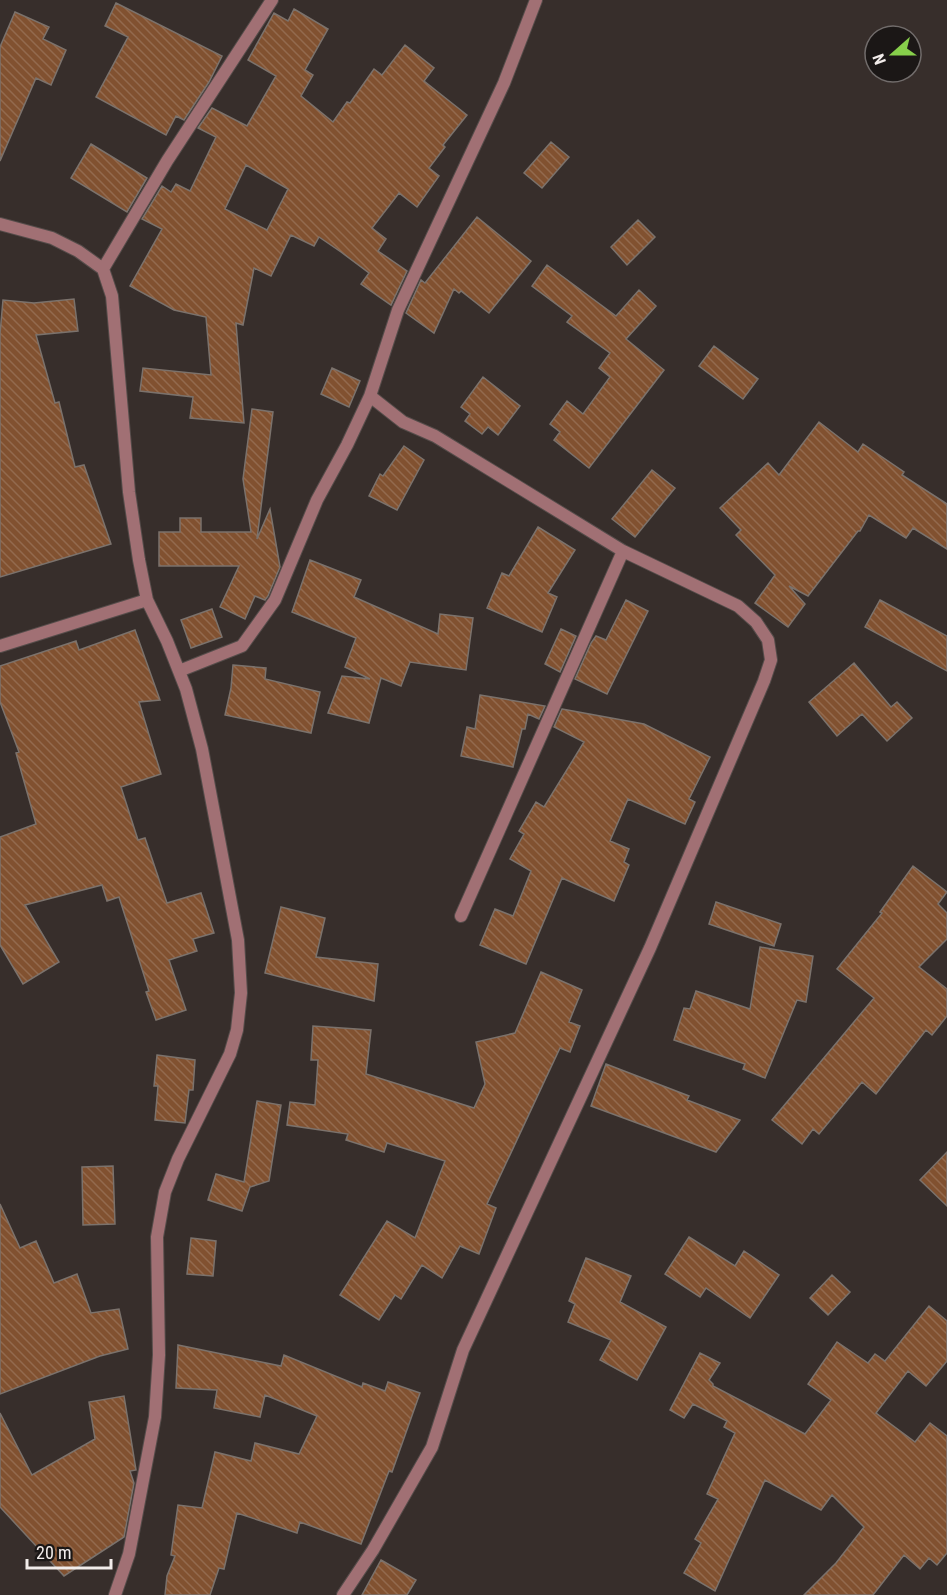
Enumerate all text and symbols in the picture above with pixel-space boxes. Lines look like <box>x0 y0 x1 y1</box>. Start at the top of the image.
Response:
north arrow <box>863 24 923 84</box>
text: N <box>869 51 890 67</box>
scale bar <box>27 1532 111 1570</box>
text: 20 m <box>36 1542 71 1563</box>

